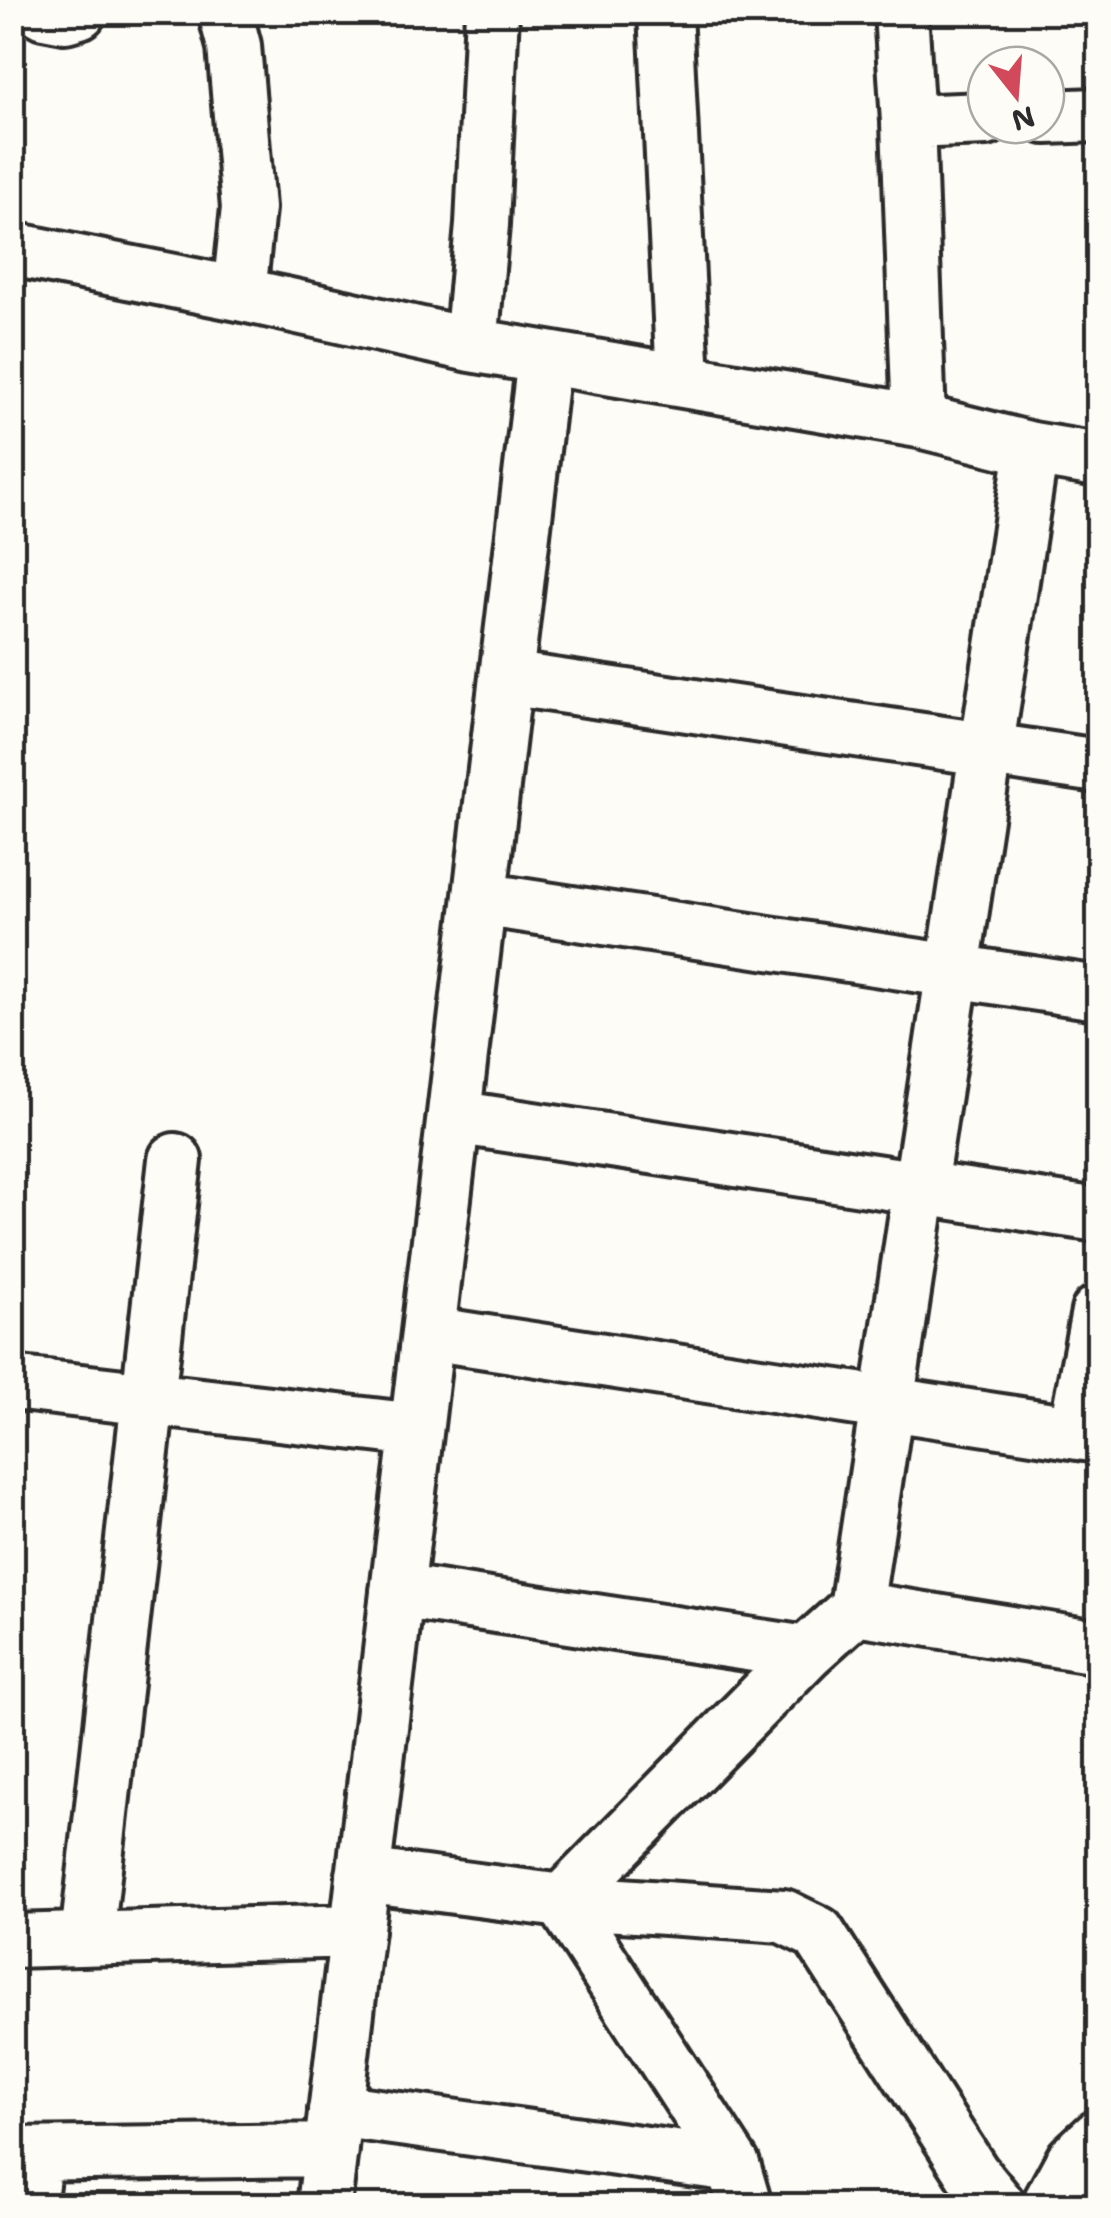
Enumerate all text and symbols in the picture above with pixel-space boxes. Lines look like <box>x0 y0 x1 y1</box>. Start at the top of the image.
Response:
north arrow <box>966 45 1066 145</box>
text: N <box>1007 97 1039 140</box>

